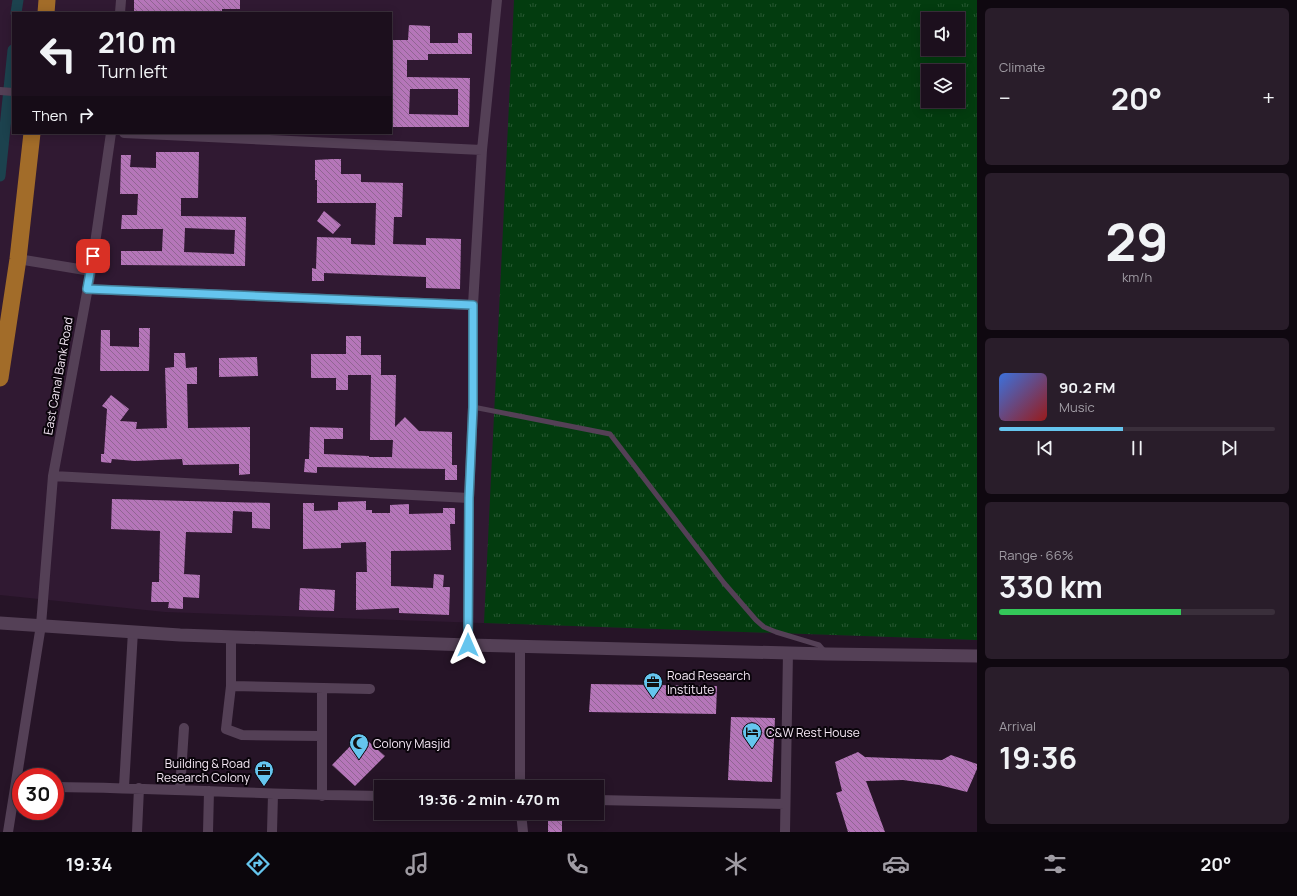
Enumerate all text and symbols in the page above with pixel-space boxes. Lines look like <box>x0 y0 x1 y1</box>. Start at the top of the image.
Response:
map controls <box>921 12 965 108</box>
button: sound <box>921 12 965 56</box>
text: 210 m <box>98 23 176 61</box>
icon: left <box>32 28 84 80</box>
text: Climate <box>999 58 1045 76</box>
text: Turn left <box>98 59 168 83</box>
button: layers <box>921 64 965 108</box>
text: 20° <box>1111 78 1162 119</box>
text: − <box>999 83 1011 113</box>
text: + <box>1262 83 1275 113</box>
icon: right <box>75 104 97 126</box>
text: Then <box>32 105 67 126</box>
text: 29 <box>1105 206 1169 277</box>
pin <box>76 239 110 273</box>
icon: arrive <box>82 245 104 267</box>
text: km/h <box>1122 268 1152 286</box>
street label: East Canal Bank Road <box>39 316 77 436</box>
text: 90.2 FM <box>1059 377 1115 398</box>
text: Music <box>1059 398 1095 416</box>
icon: previous <box>1034 437 1056 459</box>
icon: pause <box>1126 437 1148 459</box>
icon: next <box>1218 437 1240 459</box>
text: Range · 66% <box>999 546 1073 564</box>
text: 330 km <box>999 566 1103 607</box>
position arrow <box>447 624 489 666</box>
place label: Road Research Institute <box>667 667 750 698</box>
office icon: Road Research Institute <box>642 671 664 699</box>
text: Arrival <box>999 717 1036 735</box>
hotel icon: C&W Rest House <box>741 721 763 749</box>
place label: C&W Rest House <box>766 724 860 741</box>
mosque icon: Colony Masjid <box>348 732 370 760</box>
place label: Colony Masjid <box>373 735 450 752</box>
text: 19:36 <box>999 737 1077 778</box>
place label: Building & Road Research Colony <box>156 755 251 786</box>
office icon: Building & Road Research Colony <box>253 759 275 787</box>
speed limit sign: 30 <box>12 768 64 820</box>
text: 19:36 · 2 min · 470 m <box>418 789 560 810</box>
icon: directions <box>244 850 272 878</box>
icon: music <box>403 850 431 878</box>
icon: phone <box>563 850 591 878</box>
icon: climate <box>722 850 750 878</box>
icon: car <box>882 850 910 878</box>
icon: filters <box>1041 850 1069 878</box>
text: 19:34 <box>66 852 112 876</box>
text: 20° <box>1201 852 1231 876</box>

